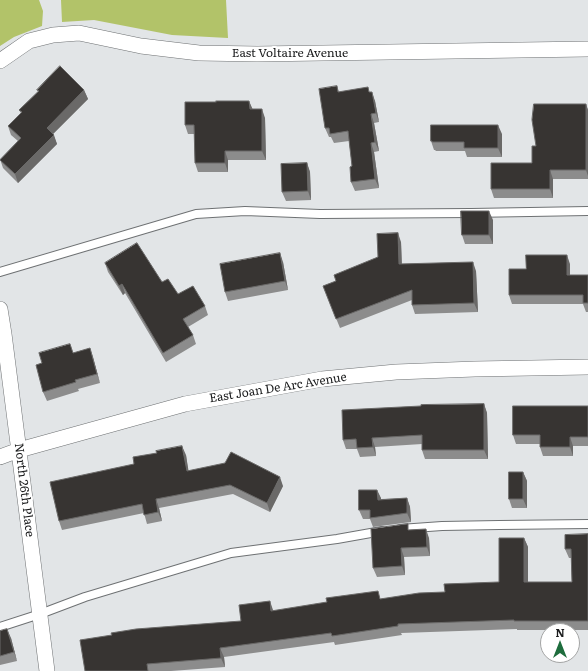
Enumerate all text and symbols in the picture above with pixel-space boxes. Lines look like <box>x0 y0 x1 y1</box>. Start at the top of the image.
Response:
street label: East Voltaire Avenue <box>232 46 348 60</box>
street label: East Joan De Arc Avenue <box>208 370 348 406</box>
street label: North 26th Place <box>11 442 37 538</box>
north arrow <box>540 623 580 663</box>
text: N <box>555 624 565 640</box>

